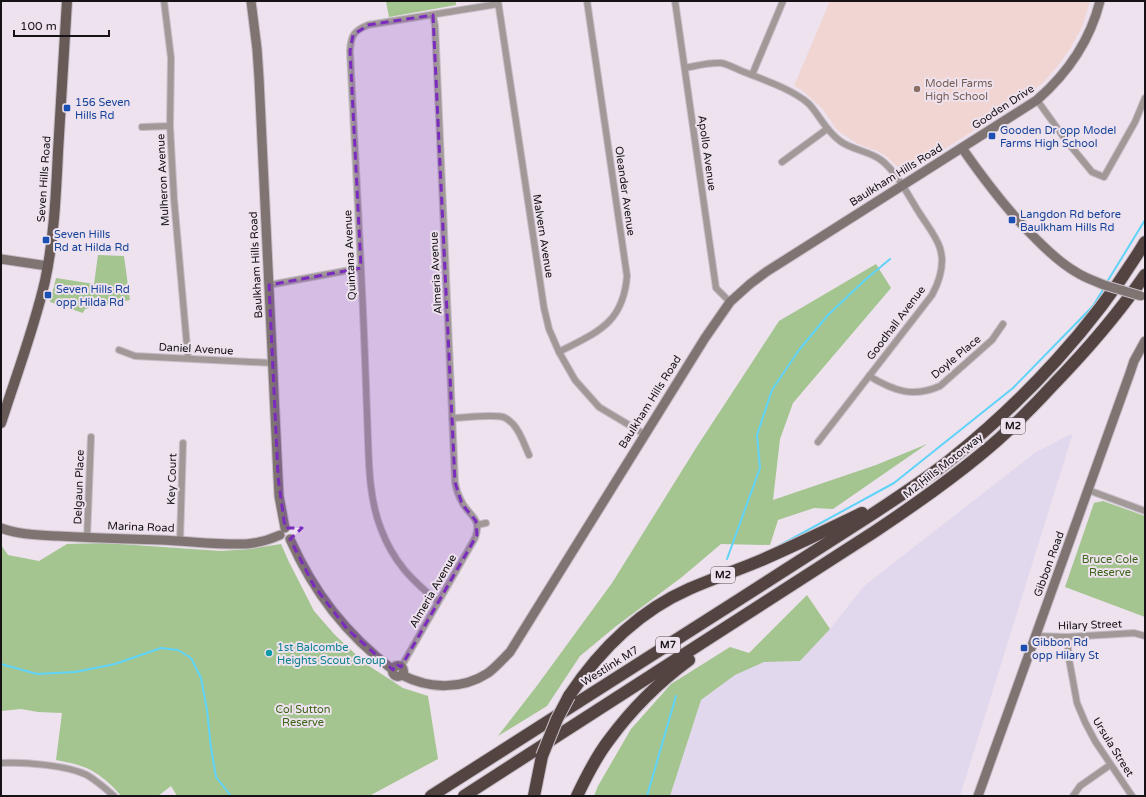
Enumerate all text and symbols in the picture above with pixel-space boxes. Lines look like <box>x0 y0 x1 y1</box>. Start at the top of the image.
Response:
scale bar <box>14 12 109 38</box>
text: 100 m <box>20 19 57 33</box>
place label: Model Farms High School <box>925 77 993 103</box>
street label: Gooden Drive <box>969 82 1037 132</box>
marker: Model Farms High School <box>912 84 922 94</box>
place label: 156 Seven Hills Rd <box>75 96 130 122</box>
marker: 156 Seven Hills Rd <box>62 103 72 113</box>
street label: Apollo Avenue <box>695 114 719 192</box>
place label: Gooden Dr opp Model Farms High School <box>1000 124 1116 150</box>
marker: Gooden Dr opp Model Farms High School <box>987 131 997 141</box>
street label: Mulheron Avenue <box>154 133 172 227</box>
street label: Seven Hills Road <box>34 135 54 223</box>
street label: Baulkham Hills Road <box>847 141 945 209</box>
street label: Oleander Avenue <box>612 145 638 237</box>
street label: Malvern Avenue <box>530 193 556 279</box>
place label: Langdon Rd before Baulkham Hills Rd <box>1020 208 1121 234</box>
street label: Quintana Avenue <box>341 210 359 300</box>
street label: Baulkham Hills Road <box>247 211 265 319</box>
marker: Langdon Rd before Baulkham Hills Rd <box>1007 215 1017 225</box>
place label: Seven Hills Rd at Hilda Rd <box>54 228 129 254</box>
street label: Almeria Avenue <box>427 231 445 315</box>
marker: Seven Hills Rd at Hilda Rd <box>41 235 51 245</box>
place label: Seven Hills Rd opp Hilda Rd <box>56 283 130 309</box>
street label: Goodhall Avenue <box>864 283 928 363</box>
marker: Seven Hills Rd opp Hilda Rd <box>43 290 53 300</box>
street label: Doyle Place <box>929 333 983 381</box>
street label: Daniel Avenue <box>158 341 234 357</box>
street label: Baulkham Hills Road <box>616 353 684 451</box>
road number: M2 <box>1001 418 1025 434</box>
street label: M2 Hills Motorway <box>900 431 986 501</box>
street label: Delgaun Place <box>71 449 87 525</box>
street label: Key Court <box>165 453 179 505</box>
street label: Marina Road <box>107 519 175 535</box>
street label: Gibbon Road <box>1031 529 1067 599</box>
street label: Almeria Avenue <box>407 552 459 630</box>
park label: Bruce Cole Reserve <box>1082 553 1138 579</box>
road number: M2 <box>711 567 735 583</box>
street label: Hilary Street <box>1058 617 1122 633</box>
place label: Gibbon Rd opp Hilary St <box>1032 636 1099 662</box>
road number: M7 <box>656 637 680 653</box>
place label: 1st Balcombe Heights Scout Group <box>277 641 386 667</box>
street label: Westlink M7 <box>579 643 641 689</box>
marker: Gibbon Rd opp Hilary St <box>1019 643 1029 653</box>
marker: 1st Balcombe Heights Scout Group <box>264 648 274 658</box>
park label: Col Sutton Reserve <box>276 703 330 729</box>
street label: Ursula Street <box>1090 715 1136 779</box>

